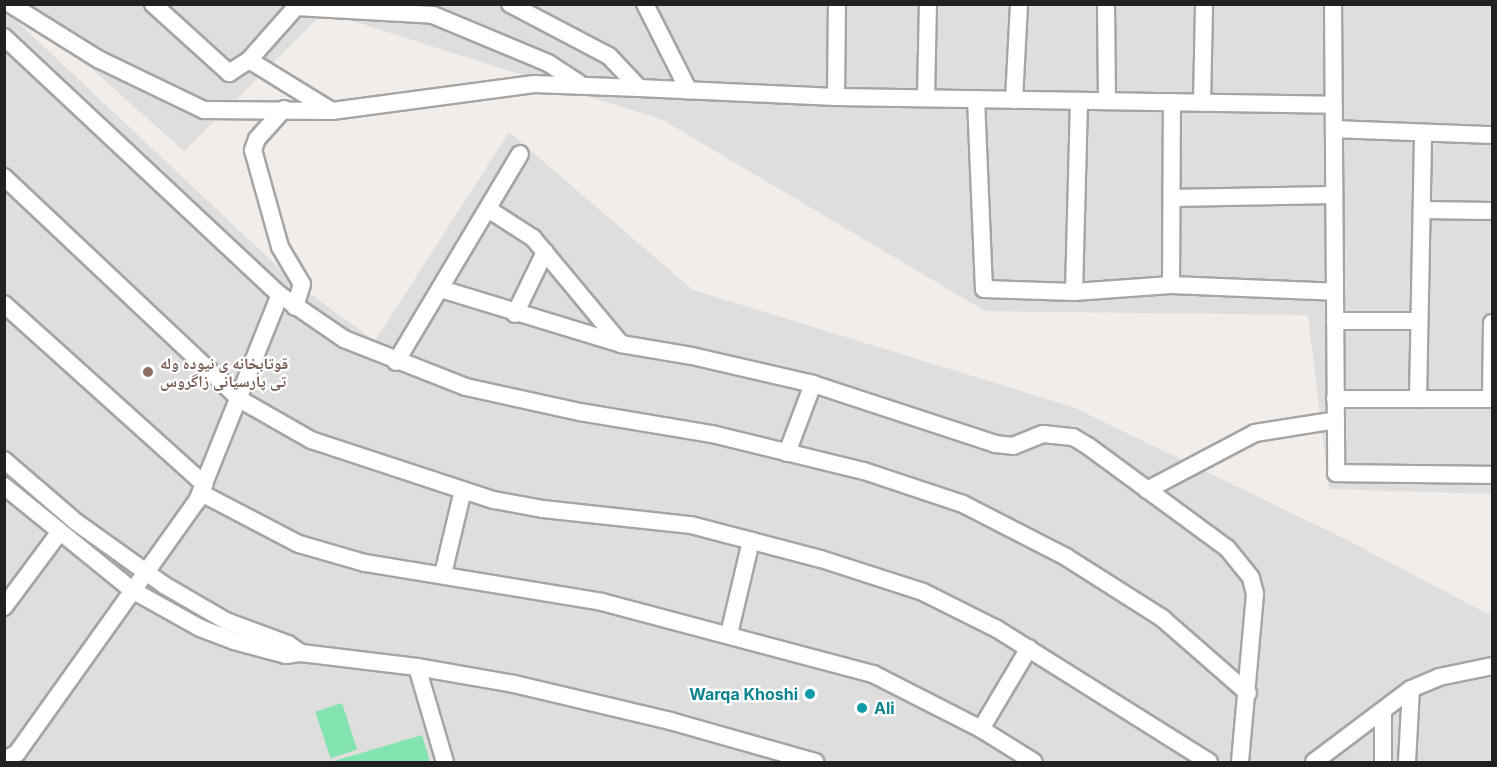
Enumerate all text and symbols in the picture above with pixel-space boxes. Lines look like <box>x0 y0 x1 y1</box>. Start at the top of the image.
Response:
place label: قوتابخانه ی نیوده وله تی پارسیانی زاگروس <box>160 353 288 391</box>
marker: قوتابخانه ی نیوده وله تی پارسیانی زاگروس <box>141 365 155 379</box>
place label: Warqa Khoshi <box>689 684 798 704</box>
marker: Warqa Khoshi <box>803 687 817 701</box>
place label: Ali <box>874 698 895 718</box>
marker: Ali <box>855 701 869 715</box>

